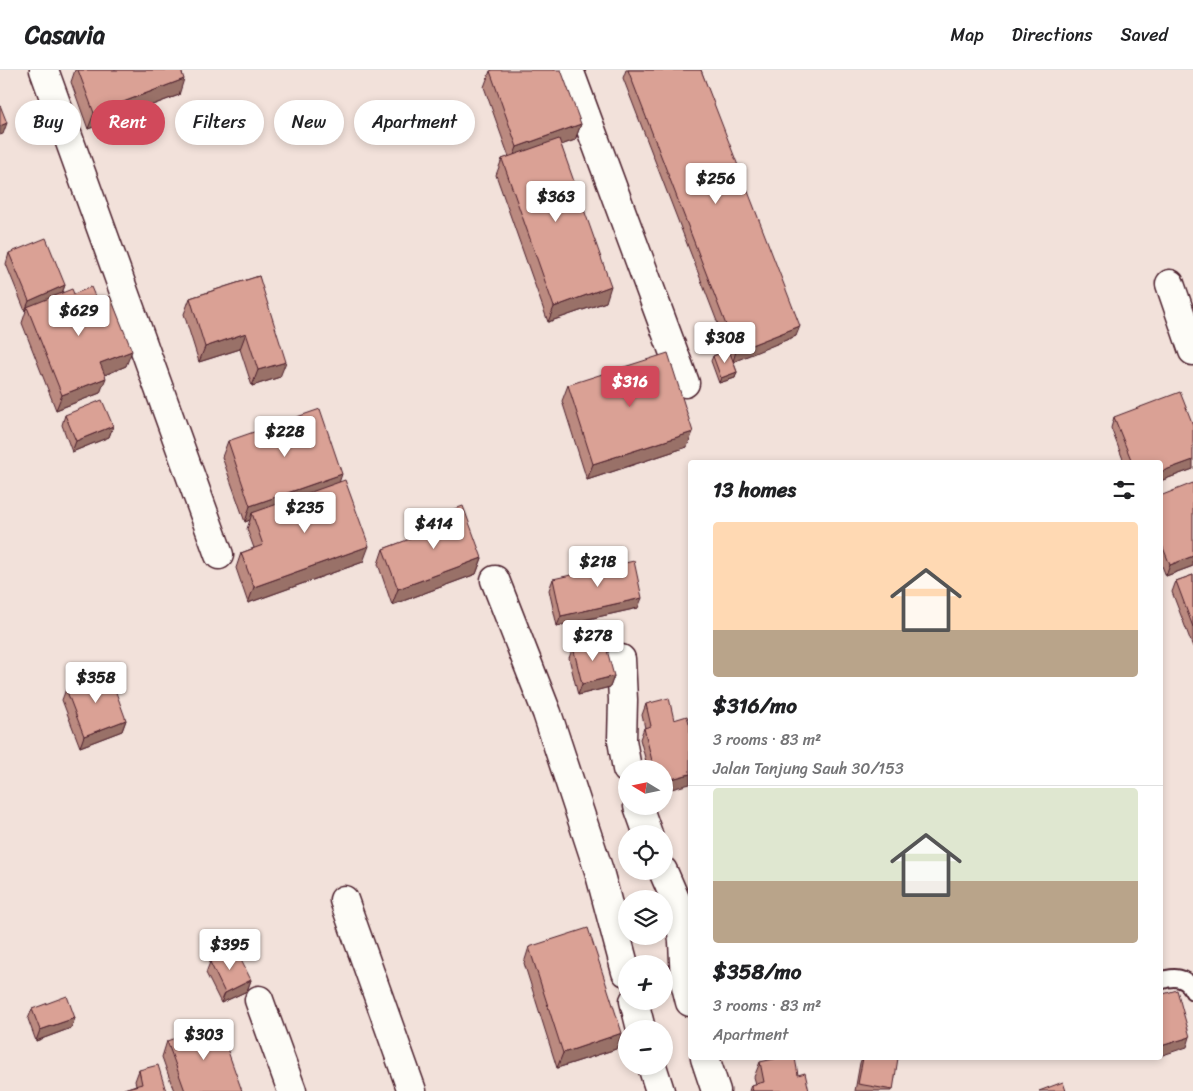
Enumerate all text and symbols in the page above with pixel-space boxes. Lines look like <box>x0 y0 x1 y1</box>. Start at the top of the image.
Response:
text: Casavia <box>25 14 105 56</box>
text: Map <box>951 19 984 51</box>
text: Directions <box>1012 19 1093 51</box>
text: Saved <box>1121 19 1168 51</box>
chip: Buy <box>15 100 81 145</box>
chip: Rent <box>91 100 165 145</box>
chip: Filters <box>175 100 264 145</box>
chip: New <box>274 100 344 145</box>
chip: Apartment <box>354 100 475 145</box>
pin: $256 <box>686 162 746 205</box>
text: $256 <box>697 164 735 193</box>
pin: $363 <box>526 180 586 223</box>
text: $363 <box>537 182 575 211</box>
pin: $629 <box>49 294 109 337</box>
text: $629 <box>60 296 98 325</box>
pin: $308 <box>695 322 755 364</box>
text: $308 <box>705 323 745 352</box>
pin: $316 <box>600 366 660 408</box>
text: $316 <box>612 367 648 396</box>
pin: $228 <box>255 416 315 458</box>
text: $228 <box>266 417 304 446</box>
text: 13 homes <box>713 471 796 509</box>
icon: filters <box>1110 476 1138 504</box>
pin: $235 <box>275 492 335 534</box>
text: $235 <box>286 493 324 522</box>
pin: $414 <box>404 508 464 550</box>
text: $414 <box>415 509 453 538</box>
pin: $218 <box>568 546 628 588</box>
text: $218 <box>580 547 616 576</box>
icon: home <box>881 555 971 645</box>
pin: $278 <box>563 620 623 662</box>
text: $278 <box>574 621 612 650</box>
pin: $358 <box>66 662 126 704</box>
text: $358 <box>77 663 115 692</box>
text: $316/mo <box>713 687 797 725</box>
text: 3 rooms · 83 m² <box>713 725 821 754</box>
text: Jalan Tanjung Sauh 30/153 <box>713 754 904 783</box>
north arrow <box>618 760 672 815</box>
map controls <box>618 760 673 1075</box>
icon: home <box>881 820 971 910</box>
button: locate <box>618 825 673 880</box>
button: layers <box>618 890 673 945</box>
pin: $395 <box>200 928 260 971</box>
text: $395 <box>210 930 250 959</box>
text: $358/mo <box>713 953 801 991</box>
button: + <box>618 955 673 1010</box>
text: 3 rooms · 83 m² <box>713 991 821 1020</box>
pin: $303 <box>174 1018 234 1061</box>
text: $303 <box>185 1020 223 1049</box>
button: − <box>618 1020 673 1075</box>
text: Apartment <box>713 1020 789 1049</box>

